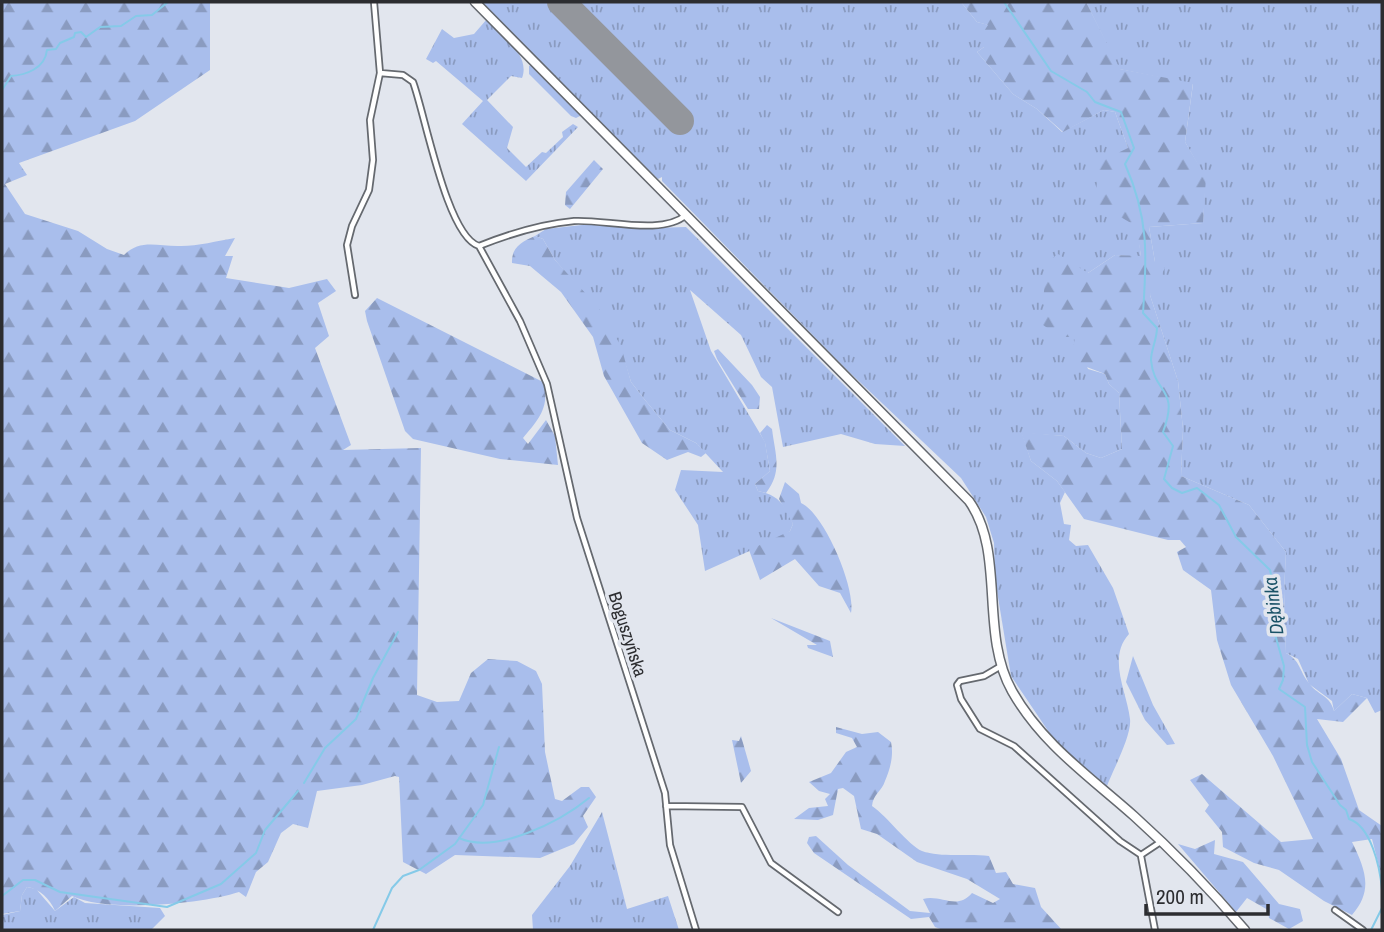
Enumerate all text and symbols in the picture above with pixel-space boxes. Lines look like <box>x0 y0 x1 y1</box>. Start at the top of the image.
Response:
water label: Dębinka <box>1257 575 1289 636</box>
street label: Boguszyńska <box>603 588 653 680</box>
scale bar <box>1146 872 1268 916</box>
text: 200 m <box>1156 882 1204 911</box>

